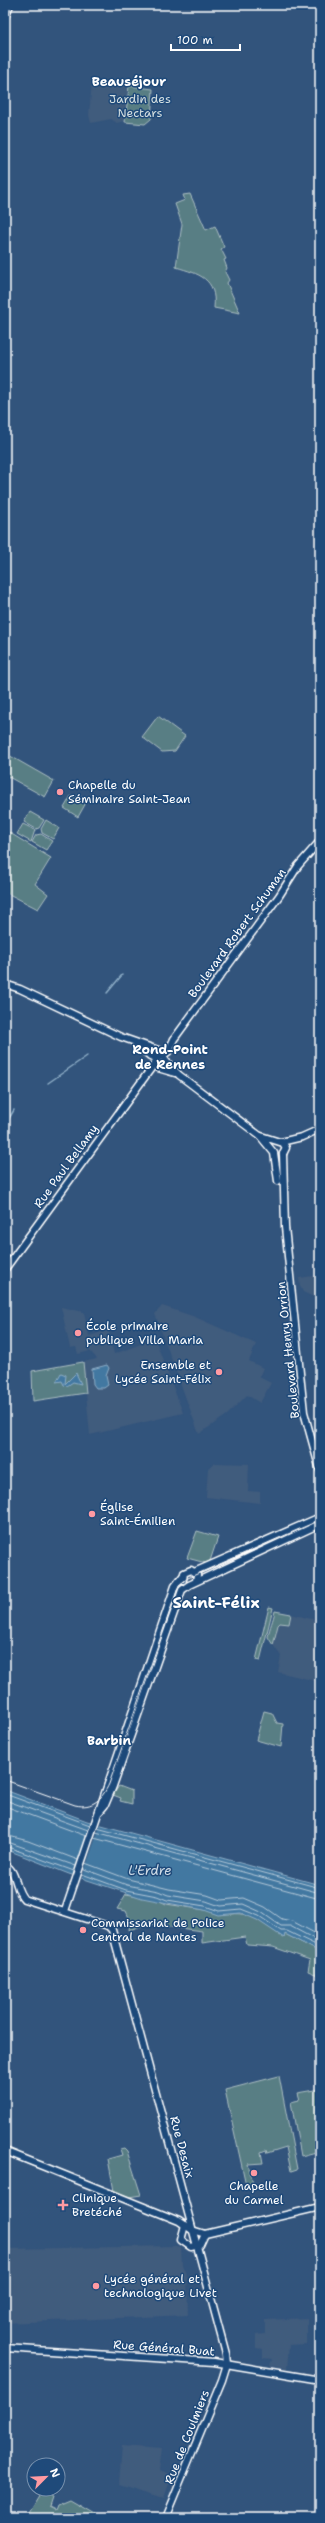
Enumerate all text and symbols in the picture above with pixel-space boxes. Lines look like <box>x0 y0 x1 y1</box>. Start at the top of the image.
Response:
scale bar <box>171 26 240 52</box>
text: 100 m <box>177 32 213 48</box>
district label: Beauséjour <box>92 73 166 90</box>
park label: Jardin des Nectars <box>109 91 171 121</box>
place label: Chapelle du Séminaire Saint-Jean <box>68 777 190 807</box>
marker: Chapelle du Séminaire Saint-Jean <box>55 787 65 797</box>
street label: Boulevard Robert Schuman <box>184 865 290 1001</box>
district label: Rond-Point de Rennes <box>132 1041 208 1073</box>
street label: Rue Paul Bellamy <box>30 1121 102 1211</box>
street label: Boulevard Henry Orrion <box>273 1281 303 1419</box>
place label: École primaire publique Villa Maria <box>86 1318 204 1348</box>
marker: École primaire publique Villa Maria <box>73 1328 83 1338</box>
place label: Ensemble et Lycée Saint-Félix <box>115 1357 211 1387</box>
marker: Ensemble et Lycée Saint-Félix <box>214 1367 224 1377</box>
place label: Église Saint-Émilien <box>100 1499 175 1529</box>
marker: Église Saint-Émilien <box>87 1509 97 1519</box>
district label: Saint-Félix <box>172 1592 260 1613</box>
district label: Barbin <box>87 1732 131 1749</box>
water label: L'Erdre <box>128 1862 172 1879</box>
place label: Commissariat de Police Central de Nantes <box>91 1915 225 1945</box>
marker: Commissariat de Police Central de Nantes <box>78 1925 88 1935</box>
street label: Rue Desaix <box>166 2115 198 2179</box>
marker: Chapelle du Carmel <box>249 2168 259 2178</box>
place label: Chapelle du Carmel <box>225 2178 284 2208</box>
place label: Clinique Bretéché <box>72 2190 122 2220</box>
marker: Clinique Bretéché <box>57 2199 69 2211</box>
place label: Lycée général et technologique Livet <box>104 2271 217 2301</box>
marker: Lycée général et technologique Livet <box>91 2281 101 2291</box>
street label: Rue Général Buat <box>113 2336 215 2360</box>
street label: Rue de Coulmiers <box>161 2387 213 2486</box>
north arrow <box>26 2457 66 2497</box>
text: N <box>46 2466 63 2480</box>

